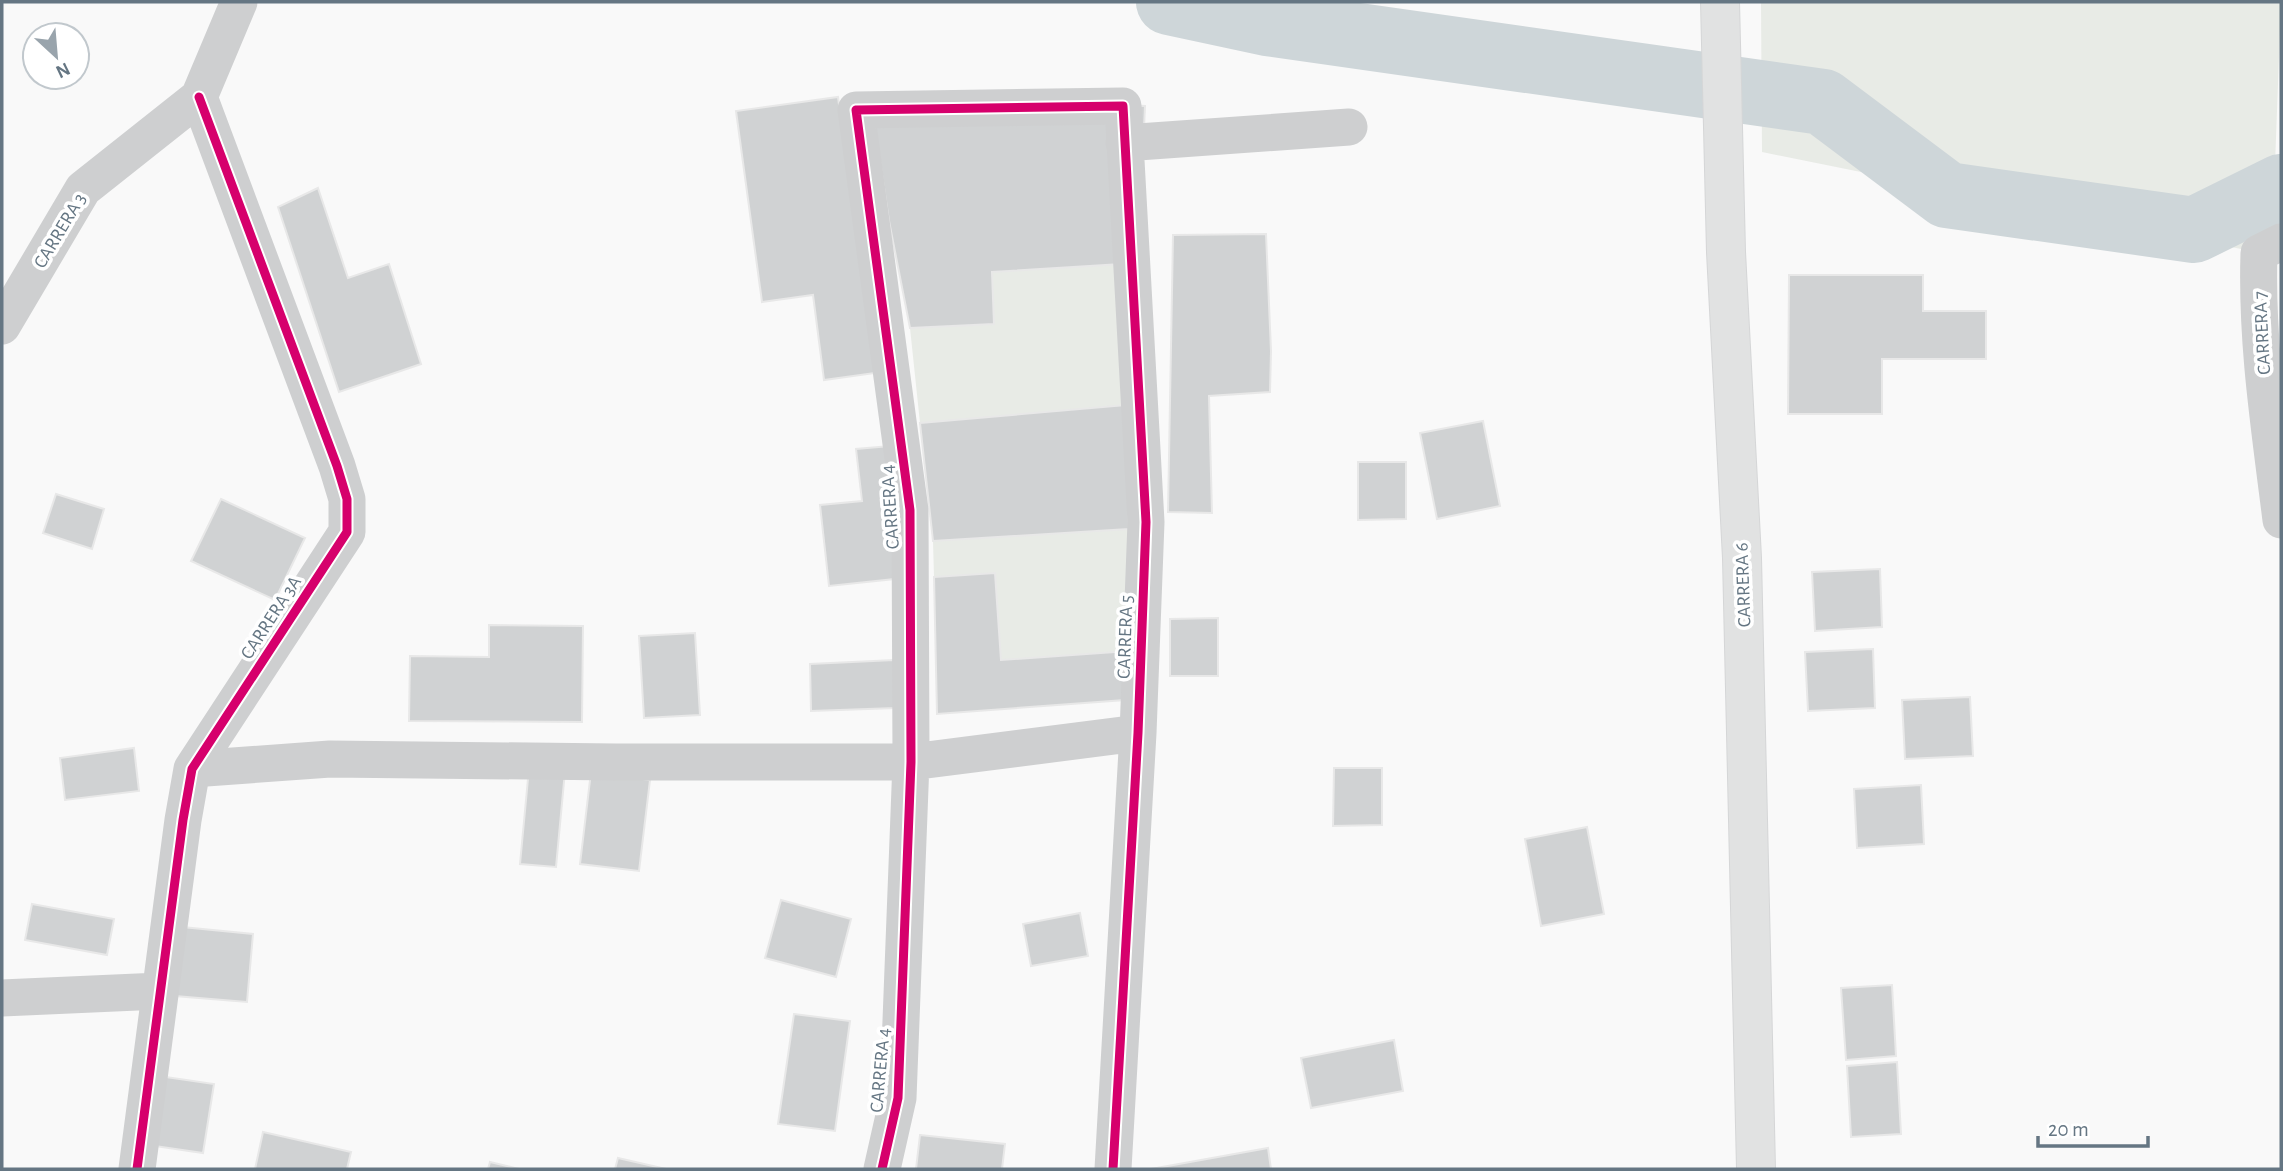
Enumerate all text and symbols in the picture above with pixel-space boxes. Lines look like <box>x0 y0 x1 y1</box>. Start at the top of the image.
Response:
north arrow <box>21 21 91 91</box>
text: N <box>53 58 73 81</box>
street label: CARRERA 3 <box>31 190 90 271</box>
street label: CARRERA 7 <box>2251 291 2274 375</box>
street label: CARRERA 4 <box>878 464 903 550</box>
street label: CARRERA 6 <box>1733 542 1754 628</box>
street label: CARRERA 3A <box>238 573 305 663</box>
street label: CARRERA 5 <box>1115 595 1136 679</box>
street label: CARRERA 4 <box>867 1027 894 1113</box>
scale bar <box>2038 1104 2148 1148</box>
text: 20 m <box>2048 1119 2089 1140</box>

